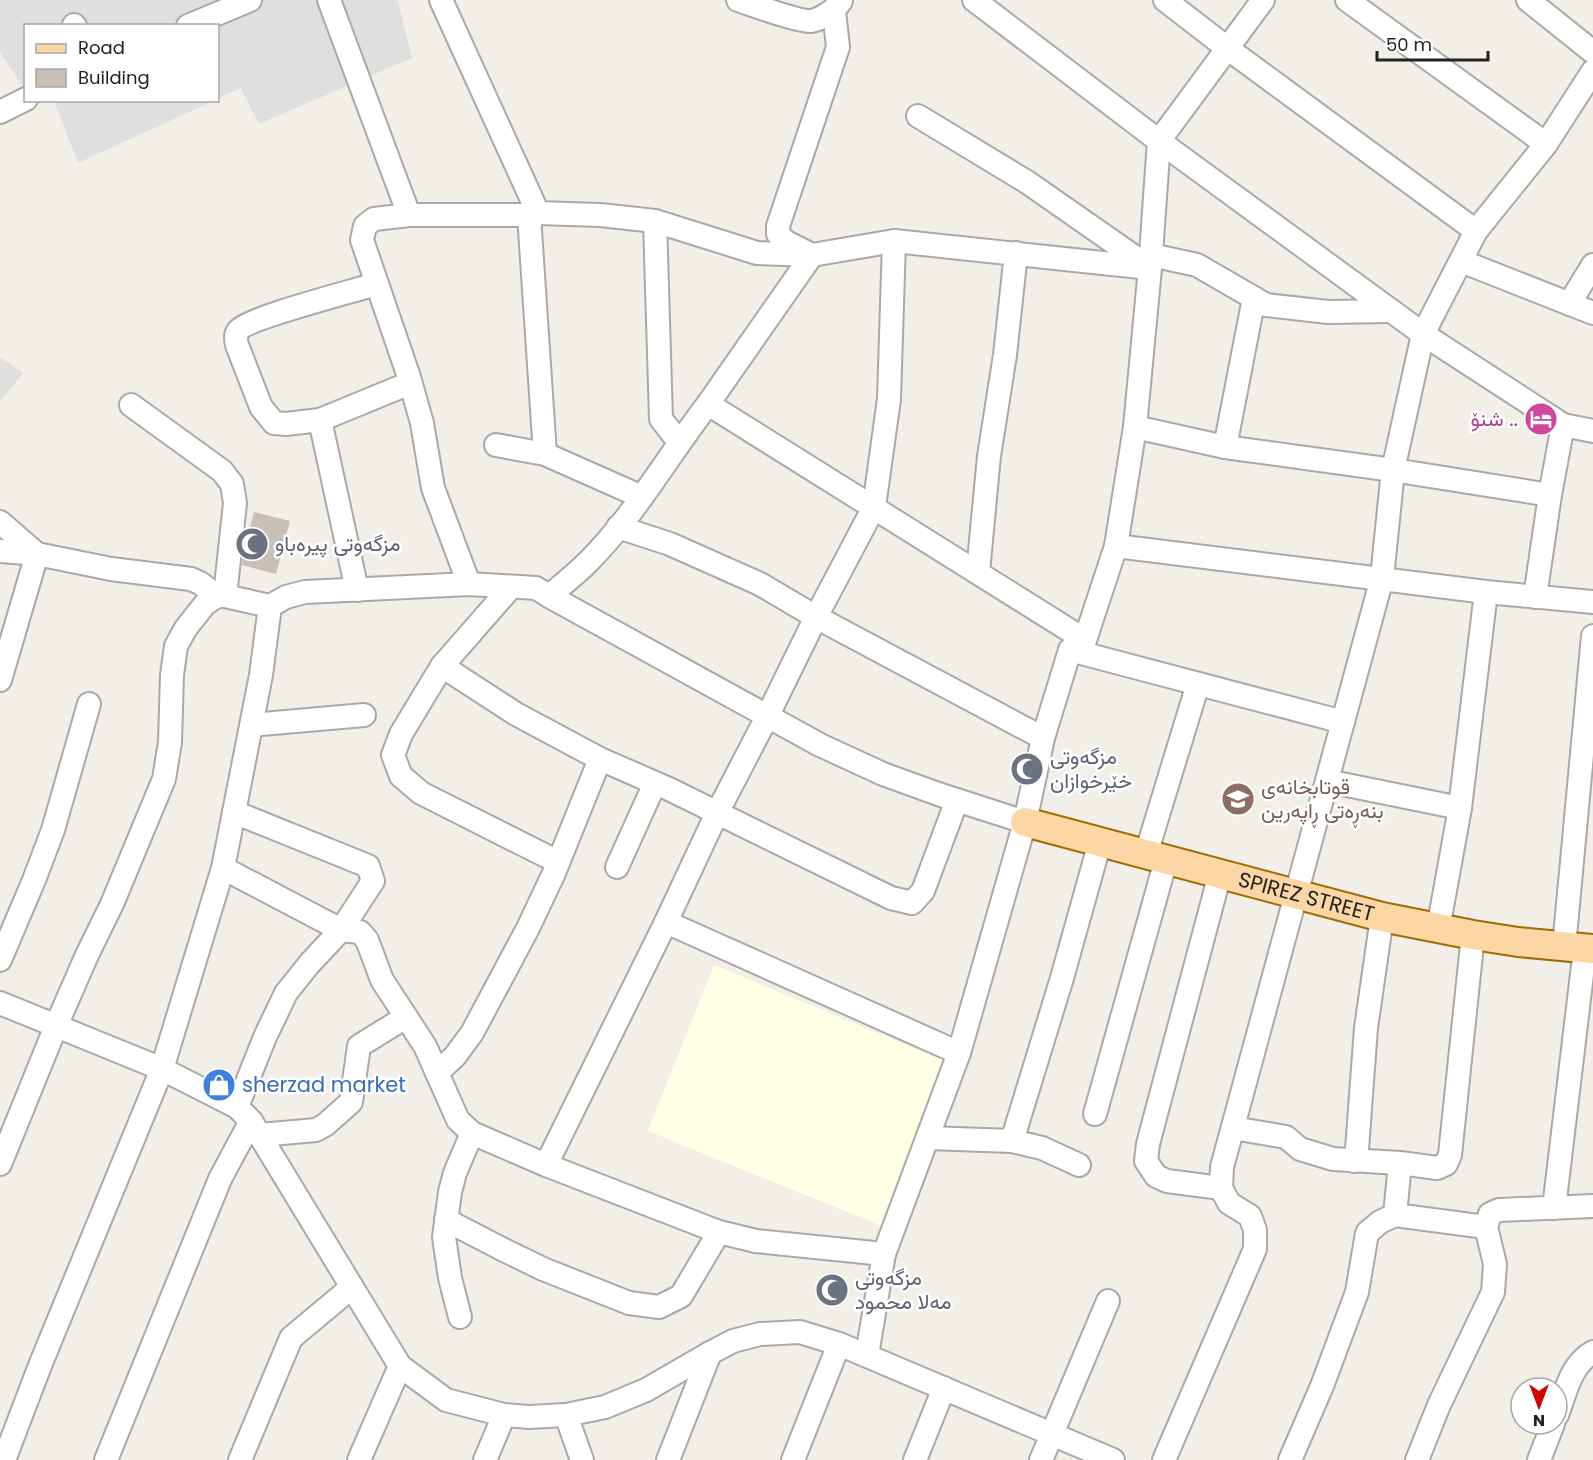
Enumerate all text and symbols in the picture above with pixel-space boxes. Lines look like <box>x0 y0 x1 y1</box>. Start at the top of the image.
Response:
legend <box>24 24 219 102</box>
scale bar <box>1377 24 1488 62</box>
text: 50 m <box>1386 32 1432 57</box>
text: Road <box>78 35 125 60</box>
text: Building <box>78 65 150 90</box>
hotel icon: شنۆ .. <box>1523 401 1559 437</box>
place label: شنۆ .. <box>1471 404 1518 433</box>
mosque icon: مزگەوتی پیرەباو <box>234 526 270 562</box>
place label: مزگەوتی پیرەباو <box>275 529 400 558</box>
place label: مزگەوتی خێرخوازان <box>1050 742 1132 795</box>
mosque icon: مزگەوتی خێرخوازان <box>1009 751 1045 787</box>
place label: قوتابخانەی بنەڕەتی ڕاپەرین <box>1261 772 1384 828</box>
school or university icon: قوتابخانەی بنەڕەتی ڕاپەرین <box>1220 781 1256 817</box>
street label: SPIREZ STREET <box>1235 864 1378 928</box>
shop icon: sherzad market <box>201 1067 237 1103</box>
place label: sherzad market <box>242 1070 406 1099</box>
place label: مزگه‌وتی مه‌لا محمود <box>855 1263 952 1316</box>
mosque icon: مزگه‌وتی مه‌لا محمود <box>814 1272 850 1308</box>
north arrow <box>1509 1376 1569 1436</box>
text: N <box>1533 1409 1545 1432</box>

